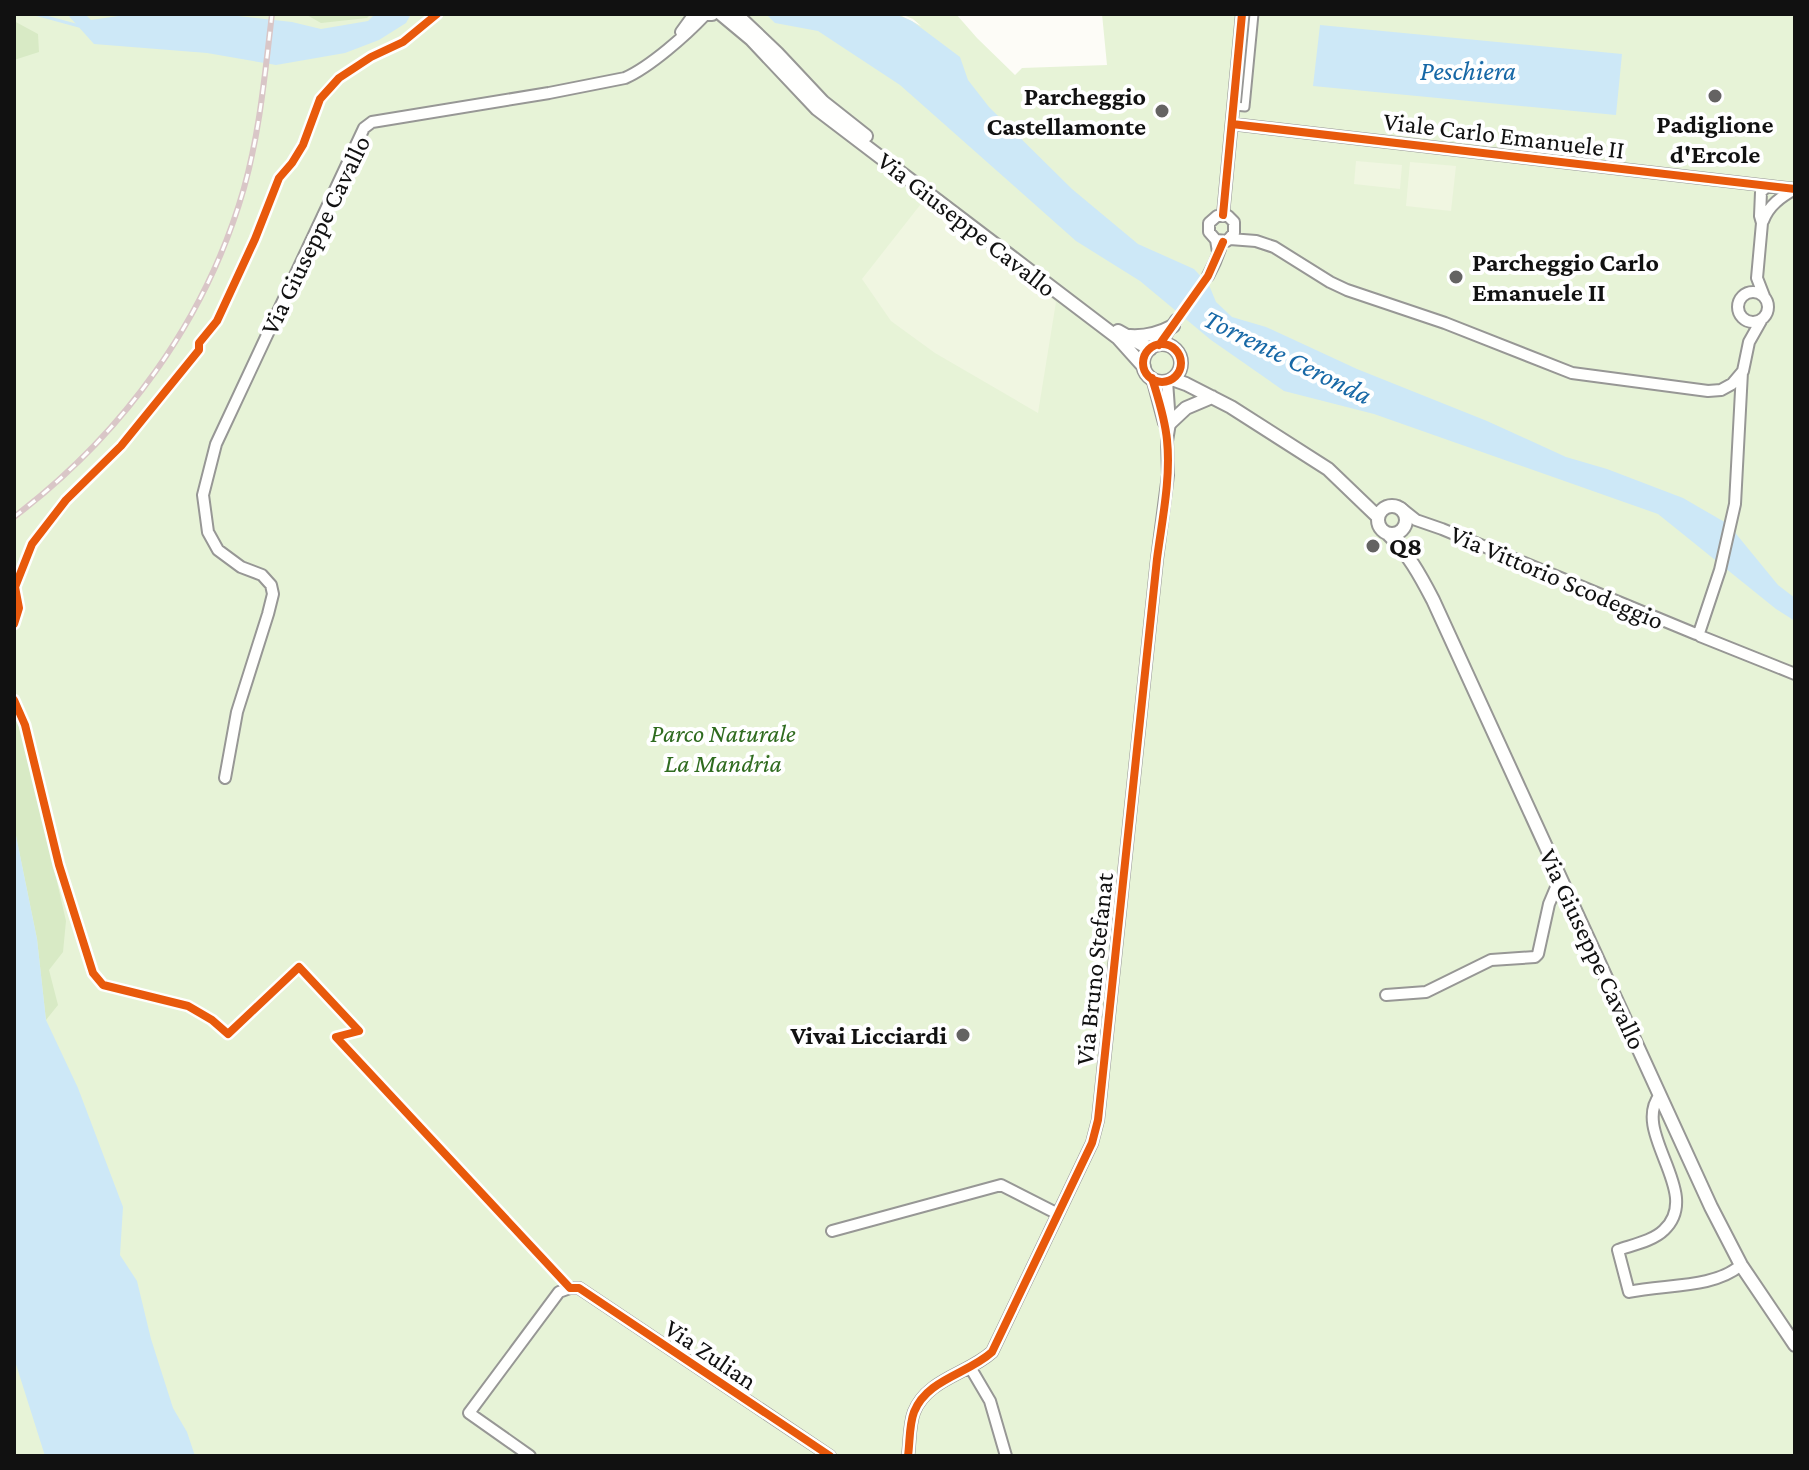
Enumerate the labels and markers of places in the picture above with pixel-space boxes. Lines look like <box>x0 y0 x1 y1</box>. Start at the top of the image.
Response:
place label: Parcheggio Castellamonte <box>986 82 1146 141</box>
marker: Padiglione d'Ercole <box>1706 87 1724 105</box>
marker: Parcheggio Castellamonte <box>1153 102 1171 120</box>
place label: Padiglione d'Ercole <box>1656 110 1774 169</box>
place label: Parcheggio Carlo Emanuele II <box>1472 248 1659 307</box>
marker: Parcheggio Carlo Emanuele II <box>1447 268 1465 286</box>
place label: Q8 <box>1389 532 1422 561</box>
marker: Q8 <box>1364 537 1382 555</box>
place label: Vivai Licciardi <box>789 1021 947 1050</box>
marker: Vivai Licciardi <box>954 1026 972 1044</box>

